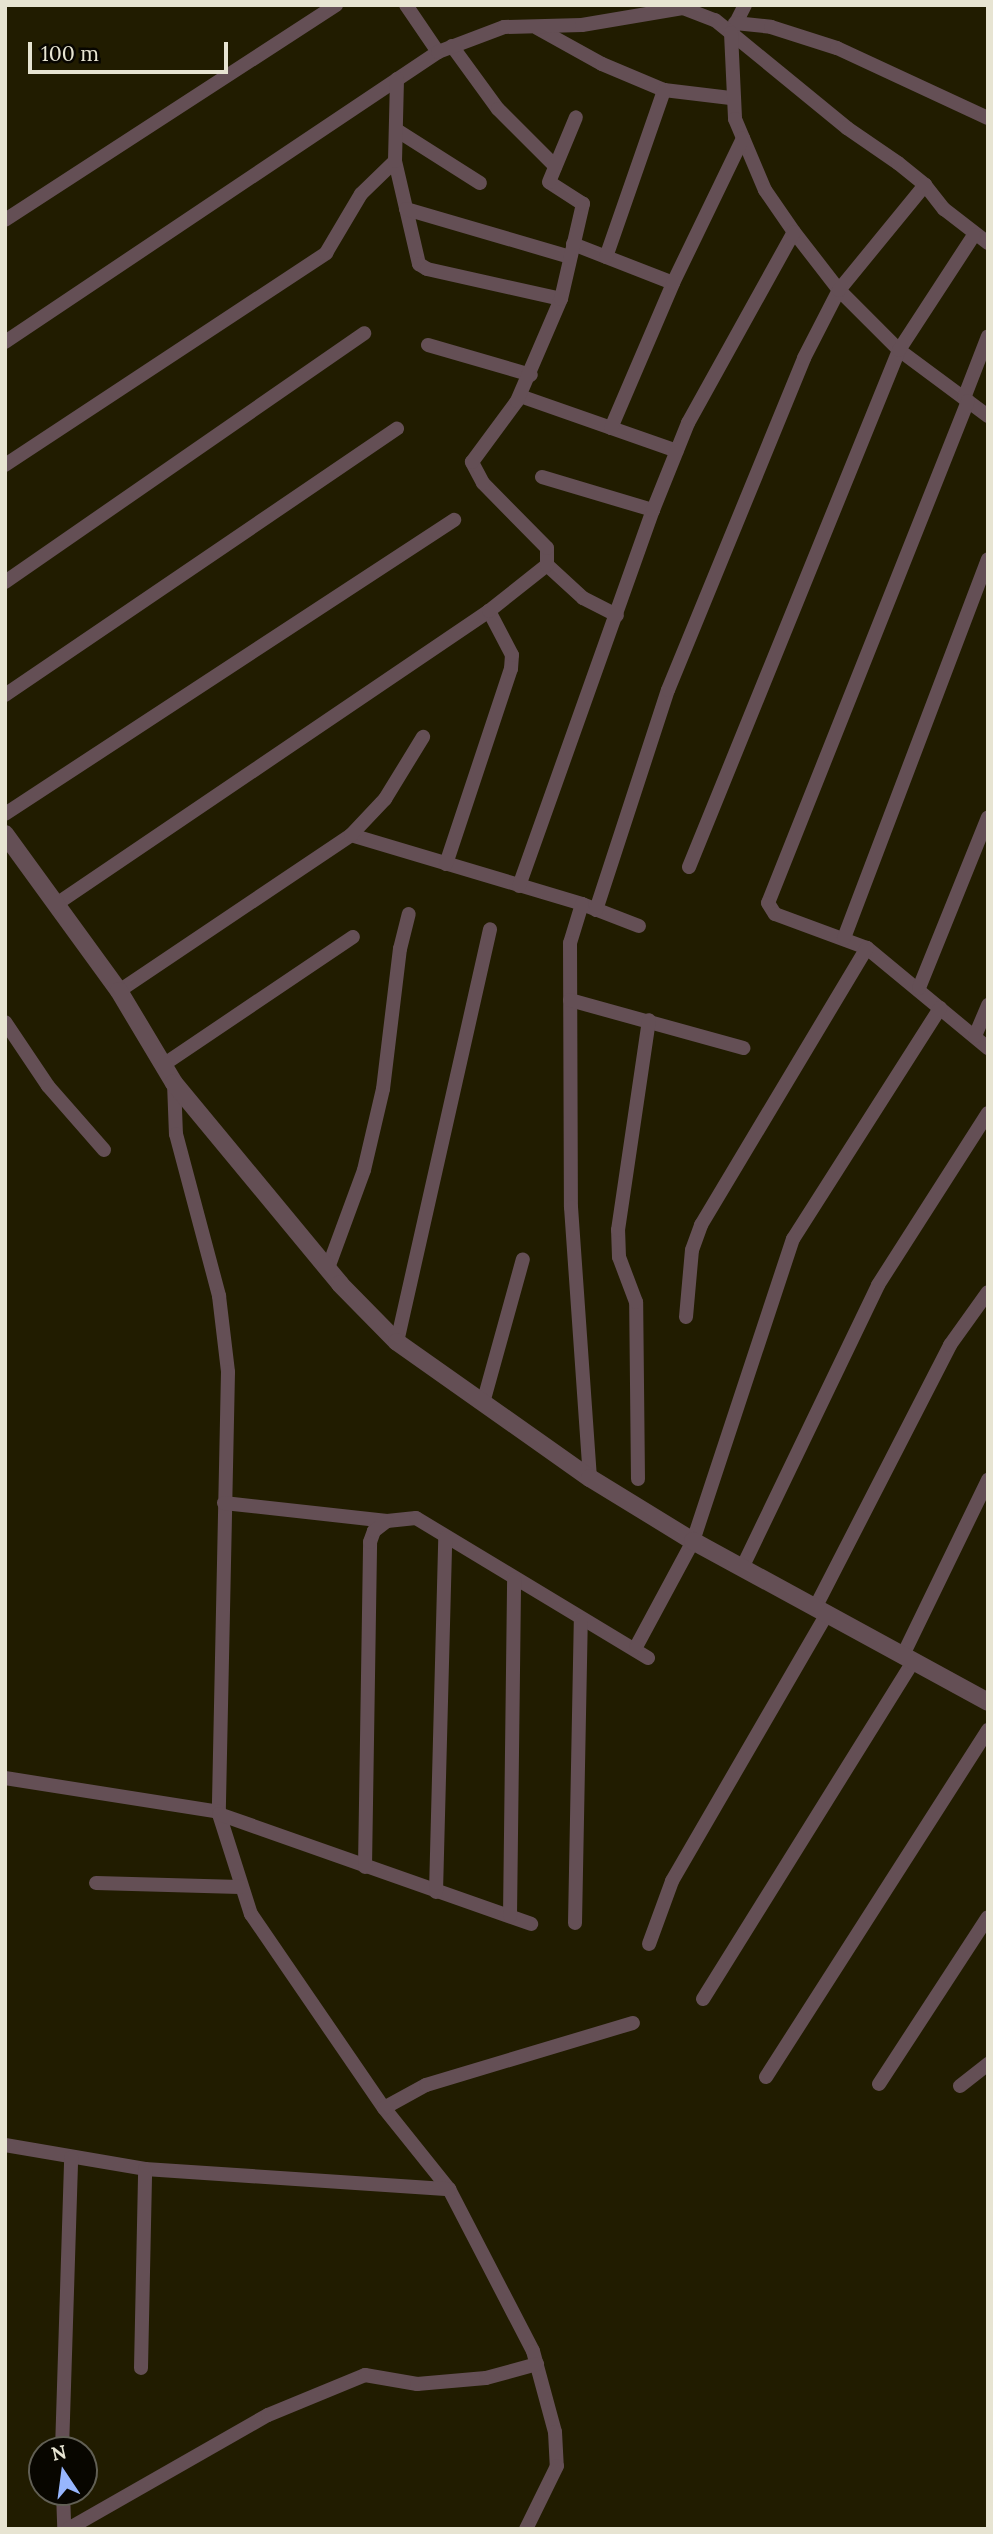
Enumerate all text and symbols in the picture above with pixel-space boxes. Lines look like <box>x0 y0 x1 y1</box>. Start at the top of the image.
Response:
scale bar <box>32 28 231 72</box>
text: 100 m <box>41 40 99 67</box>
north arrow <box>28 2436 98 2506</box>
text: N <box>49 2439 69 2466</box>

